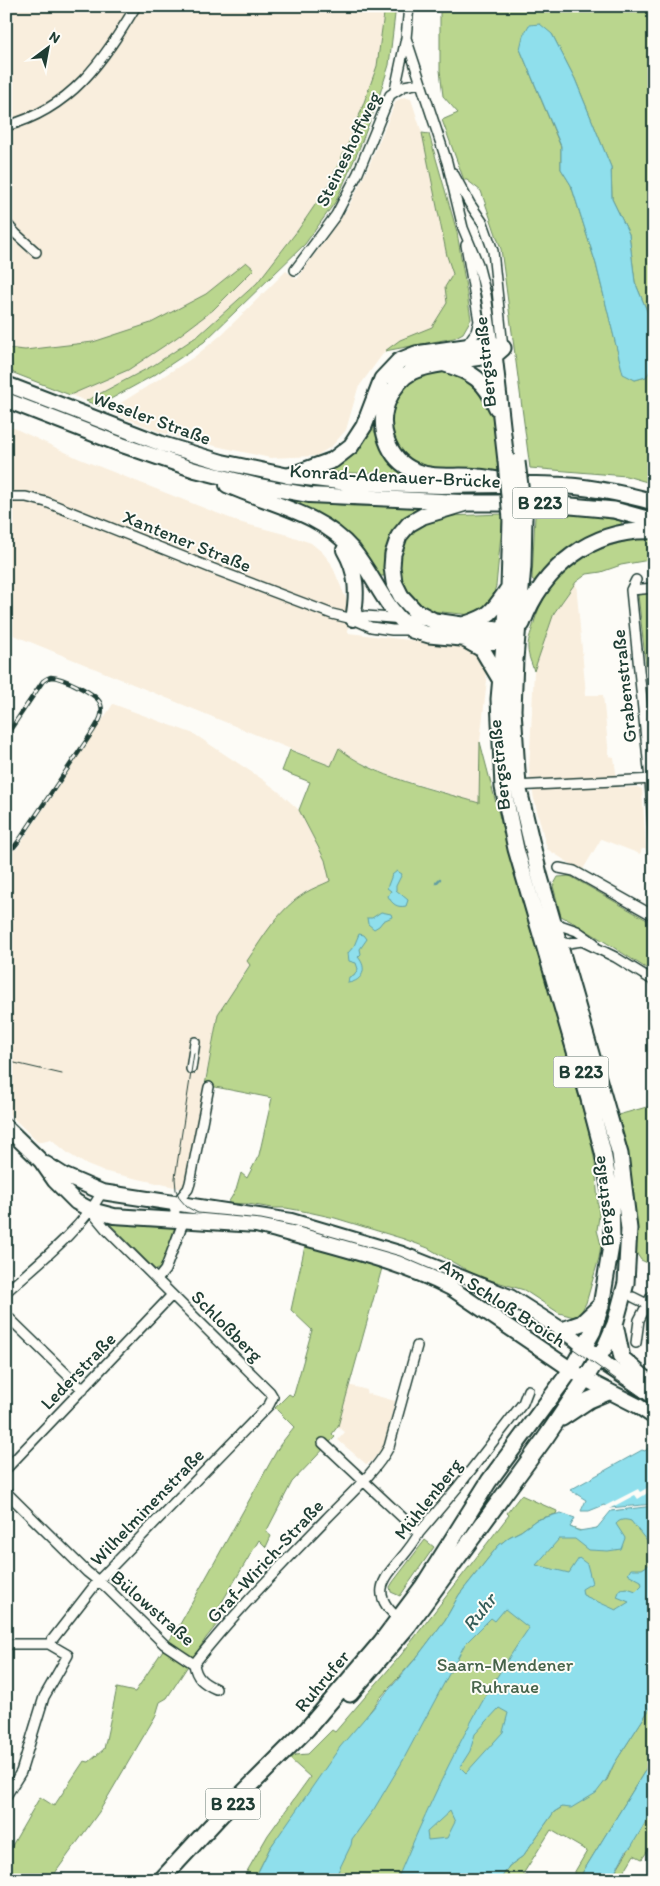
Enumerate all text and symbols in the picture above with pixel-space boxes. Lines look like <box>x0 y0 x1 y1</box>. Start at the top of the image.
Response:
north arrow <box>22 22 72 72</box>
text: N <box>46 28 63 47</box>
street label: Steineshoffweg <box>310 88 386 210</box>
street label: Bergstraße <box>469 315 501 409</box>
street label: Weseler Straße <box>90 386 214 450</box>
street label: Konrad-Adenauer-Brücke <box>289 459 501 493</box>
road number: B 223 <box>512 488 568 518</box>
street label: Xantener Straße <box>119 505 255 577</box>
street label: Grabenstraße <box>607 628 641 744</box>
street label: Bergstraße <box>483 718 515 812</box>
road number: B 223 <box>554 1056 608 1088</box>
street label: Bergstraße <box>587 1154 619 1248</box>
street label: Am Schloß Broich <box>436 1254 571 1353</box>
street label: Schloßberg <box>186 1285 268 1367</box>
street label: Lederstraße <box>35 1327 121 1415</box>
street label: Wilhelminenstraße <box>85 1443 209 1571</box>
street label: Mühlenberg <box>389 1454 467 1544</box>
street label: Graf-Wirich-Straße <box>202 1494 328 1628</box>
street label: Bülowstraße <box>106 1565 200 1651</box>
water label: Ruhr <box>457 1586 503 1636</box>
street label: Ruhrufer <box>290 1645 355 1717</box>
park label: Saarn-Mendener Ruhraue <box>437 1653 574 1698</box>
road number: B 223 <box>206 1788 260 1820</box>

